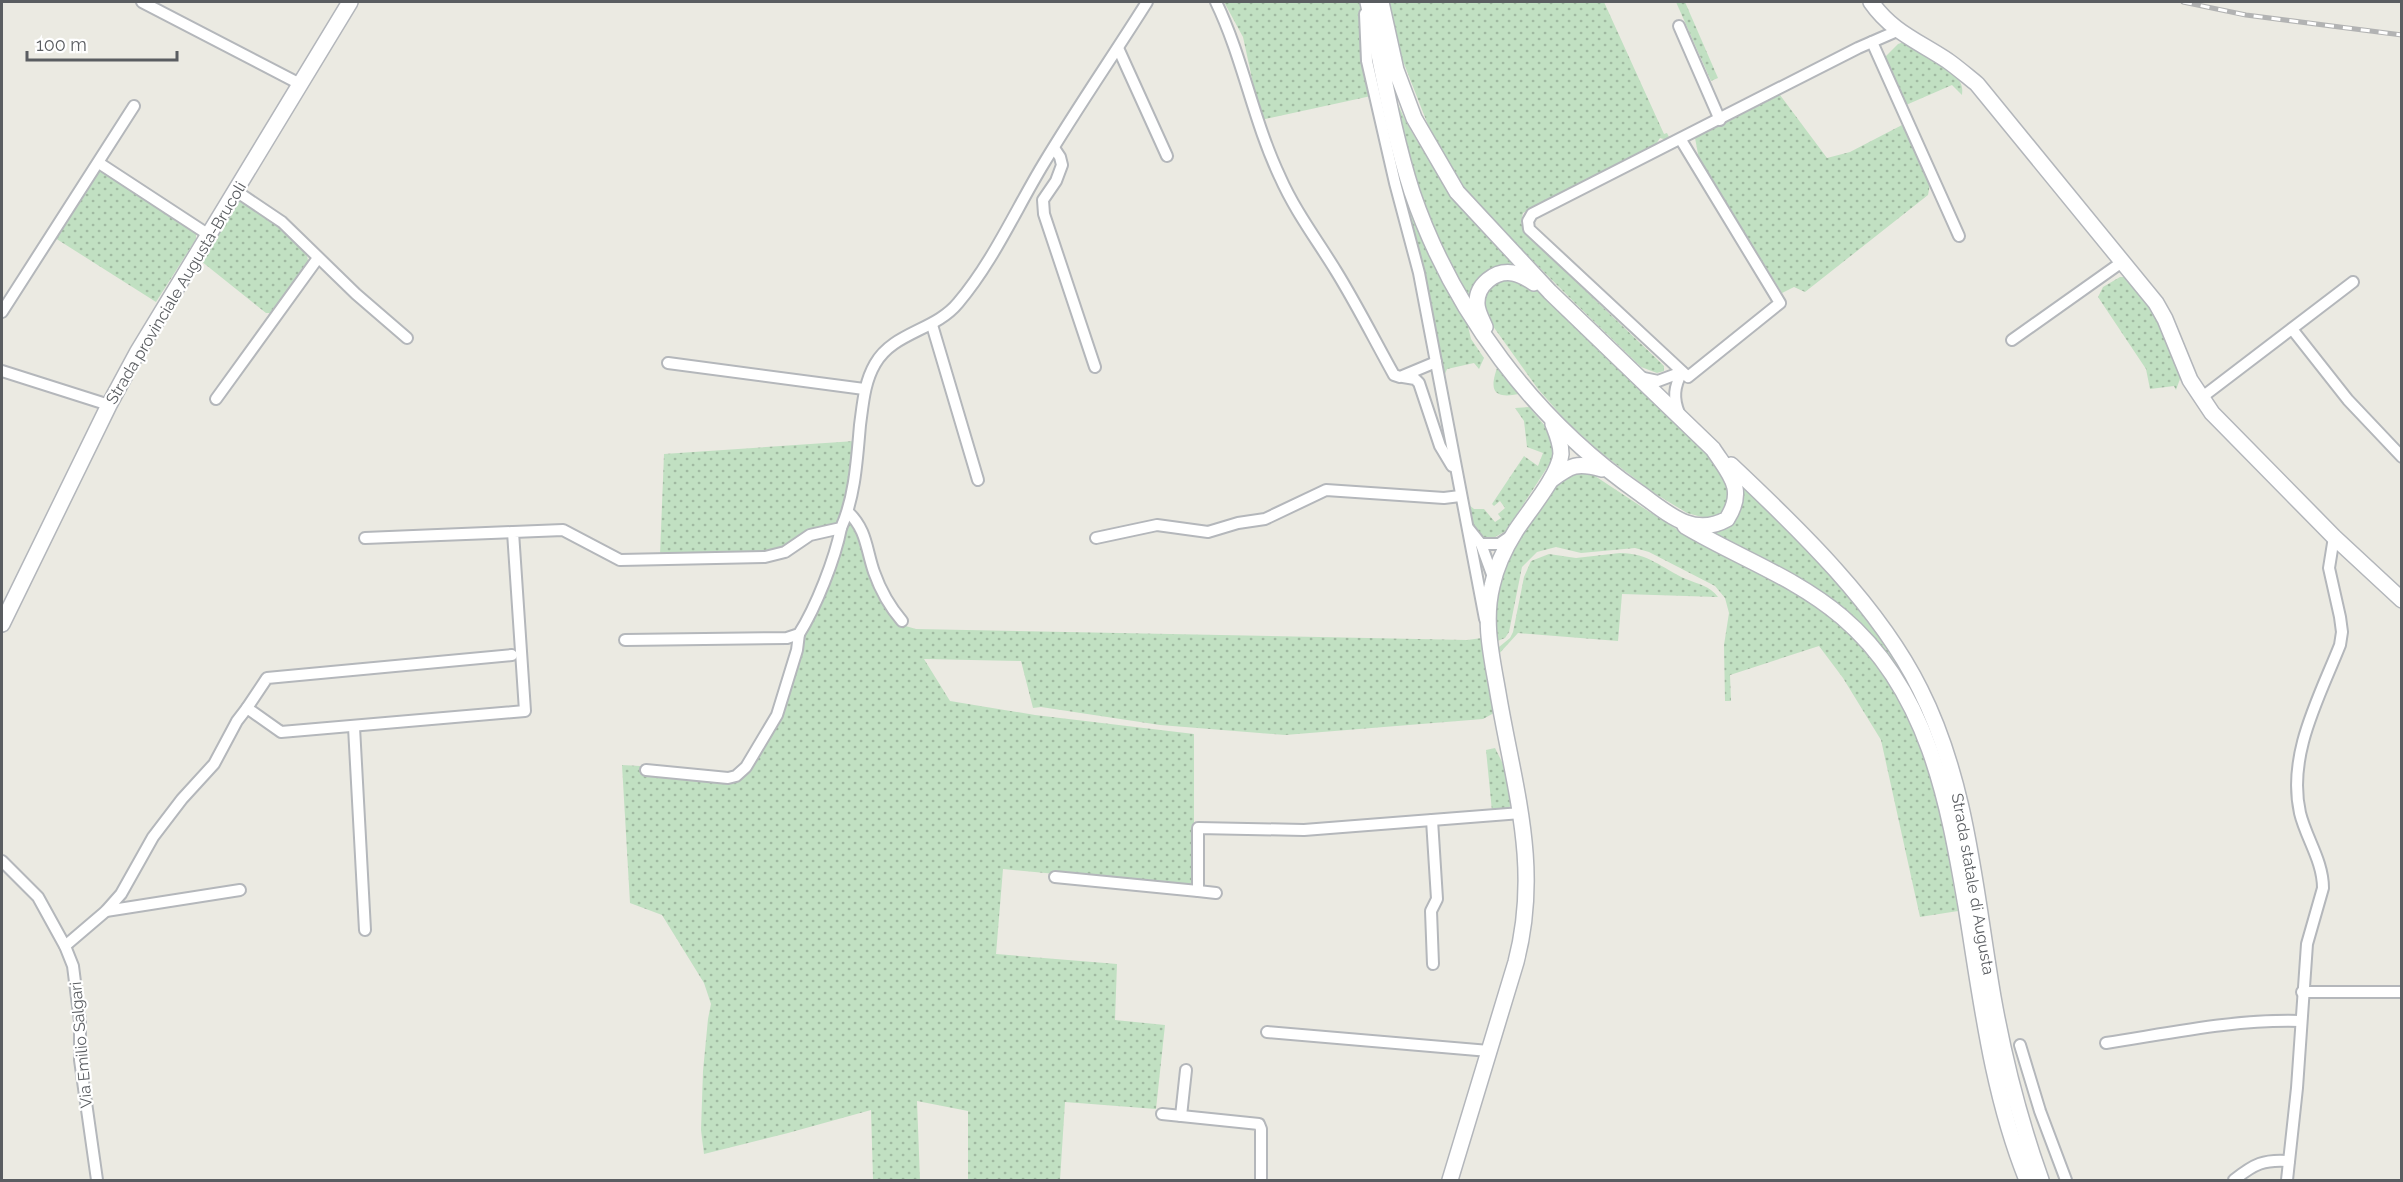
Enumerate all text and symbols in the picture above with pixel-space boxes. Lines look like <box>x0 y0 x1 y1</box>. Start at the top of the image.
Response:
scale bar <box>27 24 177 62</box>
text: 100 m <box>36 34 87 55</box>
street label: Strada provinciale Augusta-Brucoli <box>102 178 250 408</box>
street label: Strada statale di Augusta <box>1948 792 1998 976</box>
street label: Via Emilio Salgari <box>66 981 96 1109</box>

